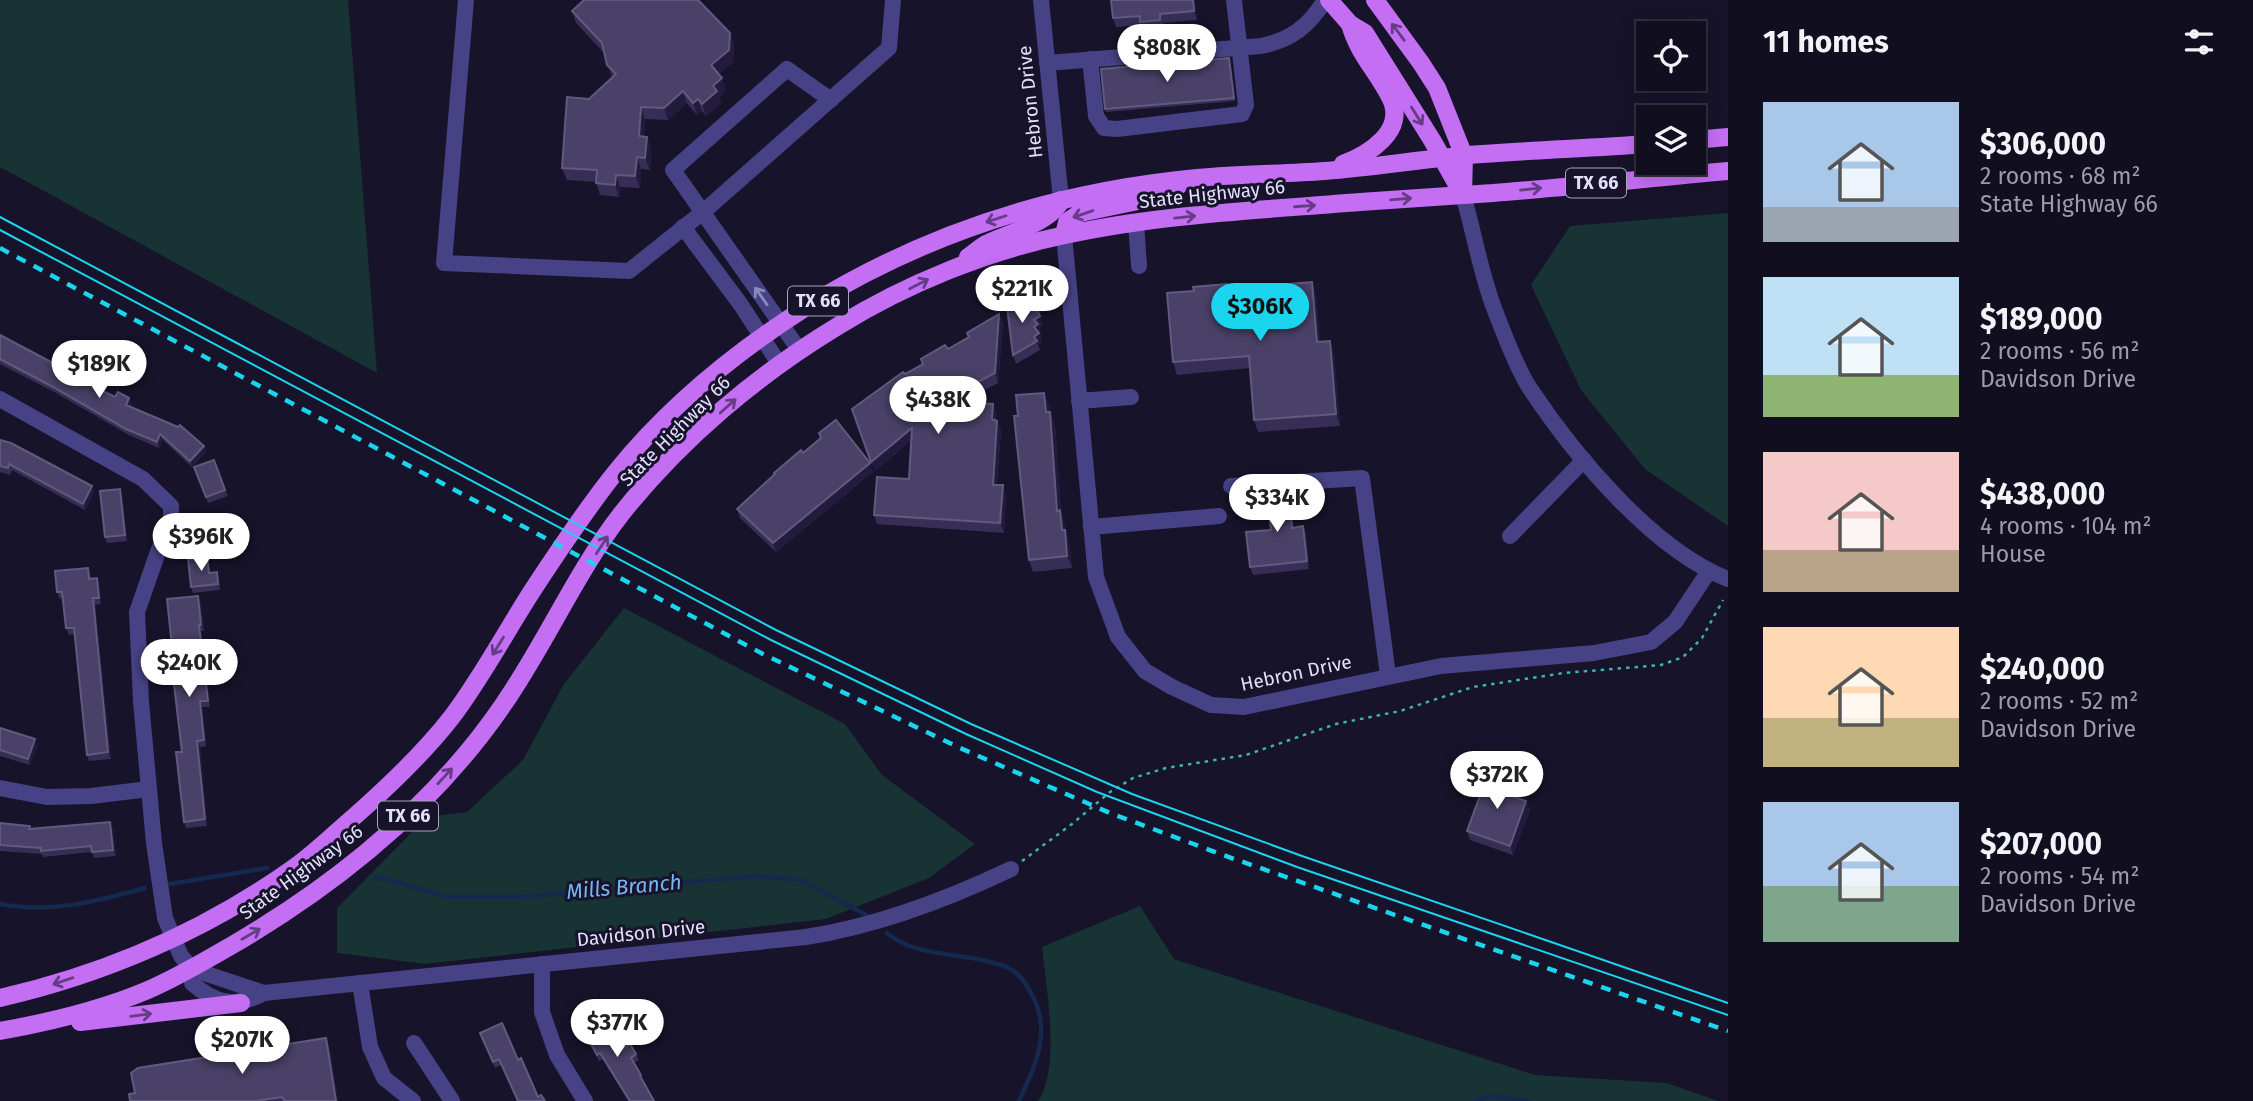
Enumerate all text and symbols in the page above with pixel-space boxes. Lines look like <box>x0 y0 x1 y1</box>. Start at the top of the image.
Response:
map controls <box>1636 21 1706 175</box>
button: locate <box>1636 21 1706 91</box>
one-way arrow <box>1391 23 1406 41</box>
icon: filters <box>2180 23 2218 61</box>
pin: $808K <box>1118 24 1216 84</box>
text: 11 homes <box>1763 24 1889 60</box>
text: $808K <box>1133 33 1201 61</box>
street label: Hebron Drive <box>1013 45 1047 159</box>
one-way arrow <box>1411 105 1425 125</box>
button: layers <box>1636 105 1706 175</box>
text: $306,000 <box>1980 126 2106 162</box>
icon: home <box>1819 130 1903 214</box>
text: 2 rooms · 68 m² <box>1980 162 2141 190</box>
road number: TX 66 <box>1566 168 1626 198</box>
street label: State Highway 66 <box>1138 175 1286 213</box>
one-way arrow <box>1520 183 1542 196</box>
text: State Highway 66 <box>1980 190 2158 218</box>
one-way arrow <box>1389 192 1411 205</box>
one-way arrow <box>1293 199 1316 212</box>
one-way arrow <box>1072 209 1094 221</box>
one-way arrow <box>1173 210 1196 223</box>
one-way arrow <box>985 213 1007 226</box>
pin: $221K <box>973 266 1071 325</box>
text: $221K <box>992 274 1052 302</box>
one-way arrow <box>908 277 929 291</box>
pin: $306K <box>1211 284 1309 343</box>
road number: TX 66 <box>788 286 848 316</box>
one-way arrow <box>754 287 768 306</box>
text: $306K <box>1227 292 1293 320</box>
text: $189,000 <box>1980 301 2103 337</box>
icon: home <box>1819 305 1903 389</box>
text: 2 rooms · 56 m² <box>1980 337 2139 365</box>
pin: $189K <box>50 340 148 400</box>
text: $189K <box>68 349 130 377</box>
text: Davidson Drive <box>1980 365 2136 393</box>
street label: State Highway 66 <box>615 371 735 491</box>
pin: $438K <box>889 376 987 436</box>
text: $438K <box>905 385 971 413</box>
one-way arrow <box>718 398 736 414</box>
pin: $334K <box>1228 475 1326 534</box>
text: $438,000 <box>1980 476 2105 512</box>
icon: home <box>1819 480 1903 564</box>
text: $334K <box>1245 483 1309 511</box>
text: 4 rooms · 104 m² <box>1980 512 2151 540</box>
pin: $396K <box>152 514 250 573</box>
text: $396K <box>169 522 233 550</box>
one-way arrow <box>595 535 609 555</box>
text: House <box>1980 540 2046 568</box>
one-way arrow <box>490 636 504 656</box>
pin: $240K <box>140 640 238 699</box>
text: $240K <box>157 648 221 676</box>
street label: Hebron Drive <box>1238 650 1354 696</box>
text: $240,000 <box>1980 651 2105 687</box>
icon: home <box>1819 655 1903 739</box>
text: 2 rooms · 52 m² <box>1980 687 2138 715</box>
text: Davidson Drive <box>1980 715 2136 743</box>
pin: $372K <box>1448 752 1546 811</box>
text: $372K <box>1466 760 1528 788</box>
one-way arrow <box>437 768 454 785</box>
road number: TX 66 <box>378 802 438 830</box>
street label: State Highway 66 <box>235 820 367 924</box>
text: $207,000 <box>1980 826 2102 862</box>
icon: home <box>1819 830 1903 914</box>
text: 2 rooms · 54 m² <box>1980 862 2139 890</box>
water label: Mills Branch <box>565 869 683 905</box>
text: Davidson Drive <box>1980 890 2136 918</box>
street label: Davidson Drive <box>576 915 706 951</box>
one-way arrow <box>240 927 260 941</box>
one-way arrow <box>52 975 74 988</box>
pin: $377K <box>568 1000 666 1059</box>
one-way arrow <box>129 1008 152 1021</box>
text: $377K <box>587 1008 647 1036</box>
pin: $207K <box>193 1016 291 1076</box>
text: $207K <box>211 1025 273 1053</box>

